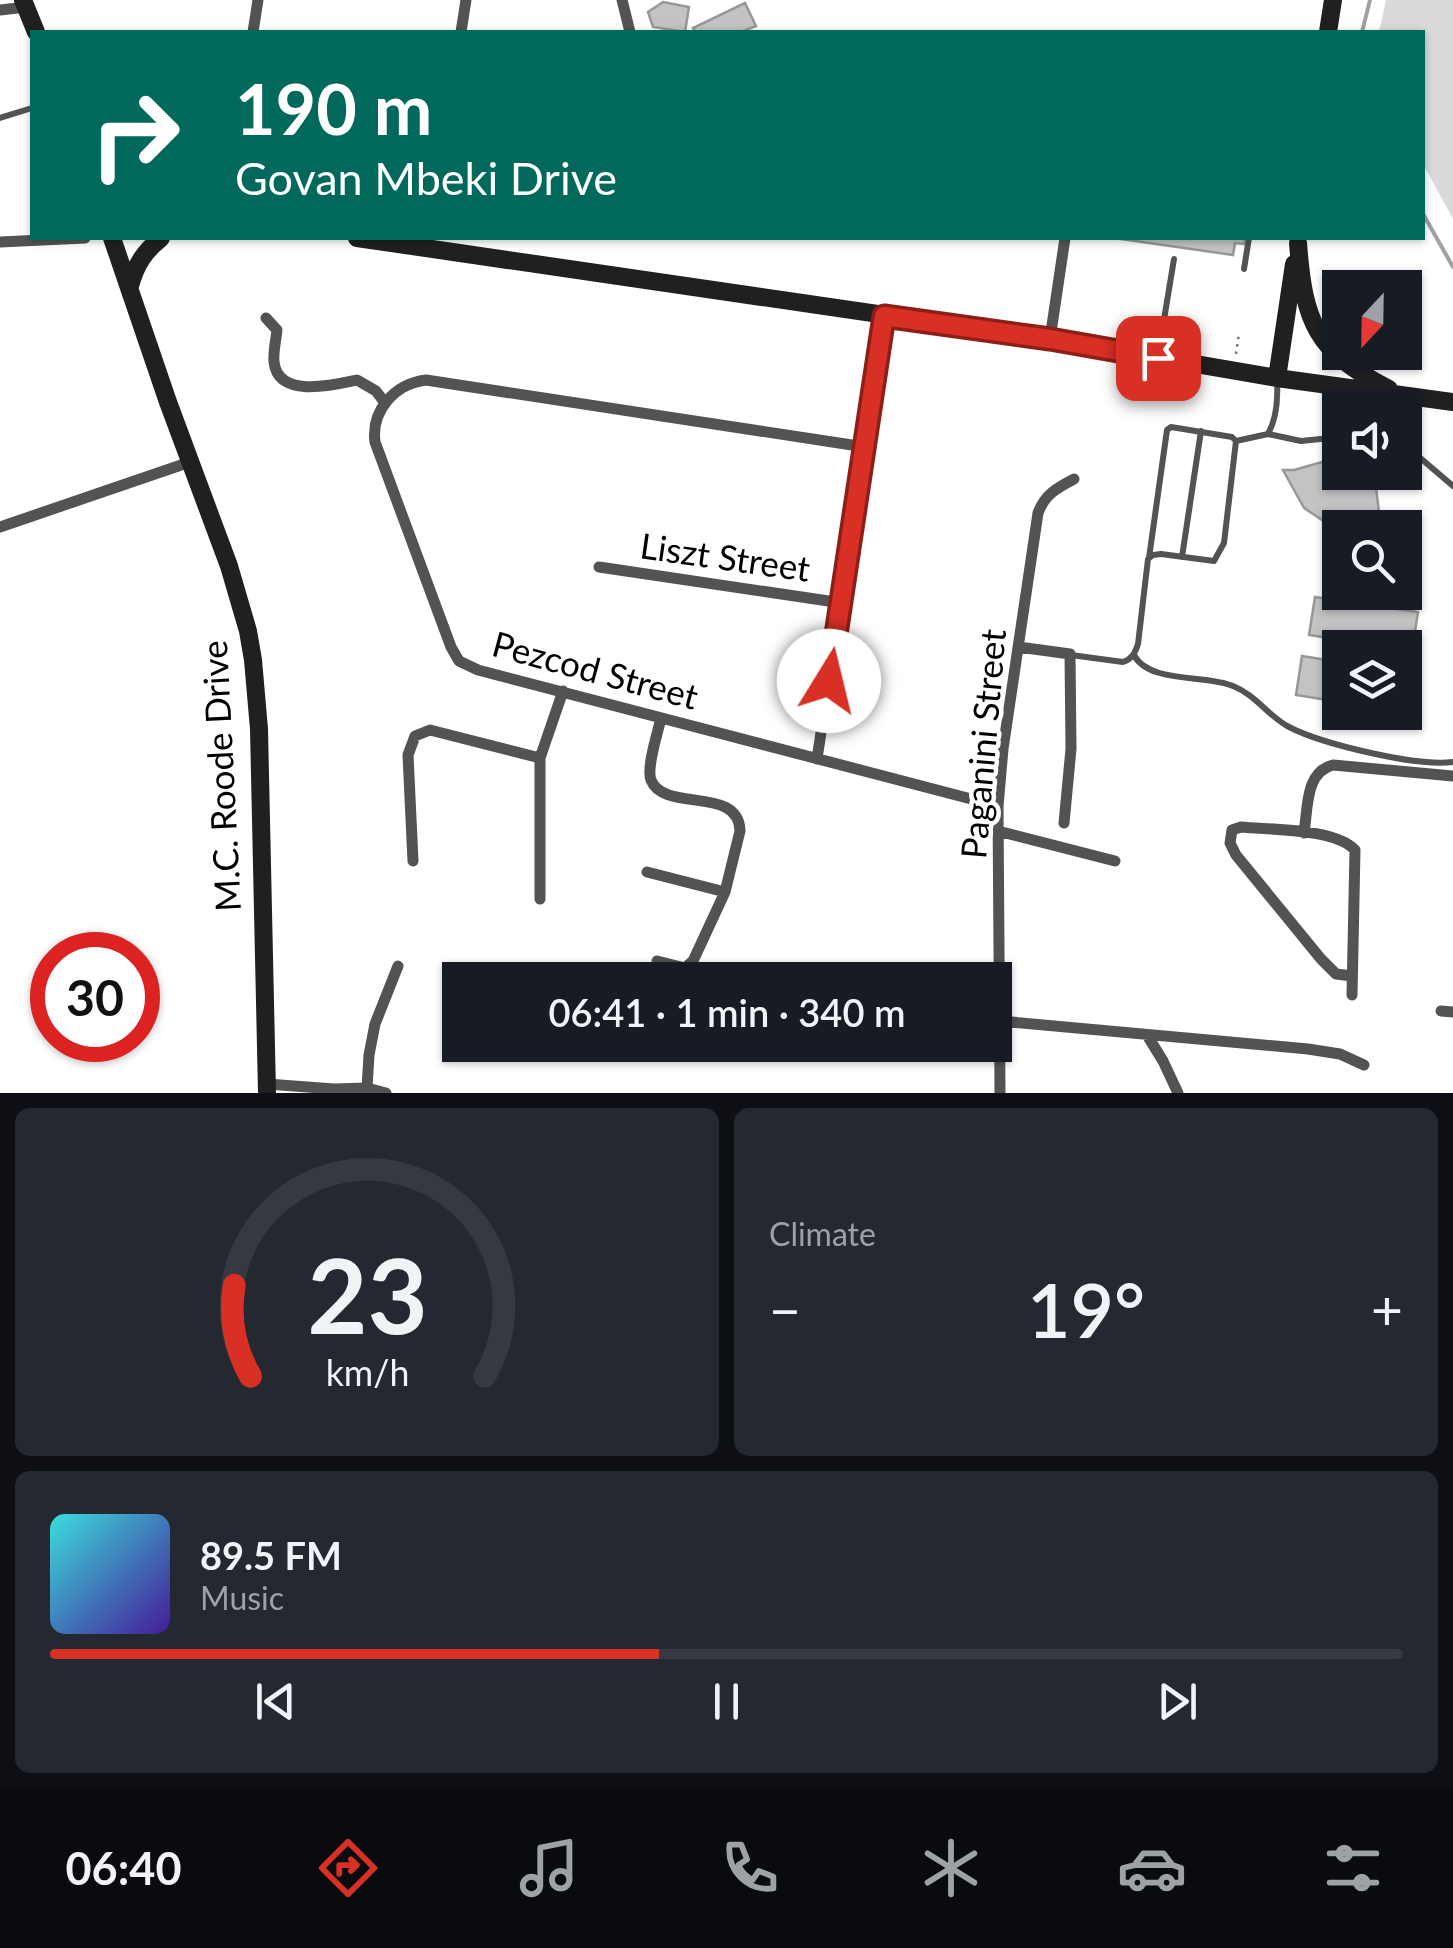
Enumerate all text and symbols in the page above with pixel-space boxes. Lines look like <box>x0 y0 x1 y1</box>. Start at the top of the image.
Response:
text: 190 m <box>235 66 432 150</box>
icon: right <box>70 70 200 200</box>
text: Govan Mbeki Drive <box>235 151 617 205</box>
north arrow <box>1322 270 1422 370</box>
map controls <box>1322 270 1422 730</box>
pin <box>1116 316 1201 401</box>
icon: arrive <box>1131 331 1186 386</box>
button: sound <box>1322 390 1422 490</box>
button: search <box>1322 510 1422 610</box>
street label: Liszt Street <box>638 523 813 589</box>
street label: Pezcod Street <box>488 621 703 717</box>
street label: Paganini Street <box>951 627 1013 860</box>
position arrow <box>777 629 881 733</box>
button: layers <box>1322 630 1422 730</box>
street label: M.C. Roode Drive <box>192 639 248 913</box>
speed limit sign: 30 <box>30 932 160 1062</box>
text: 06:41 · 1 min · 340 m <box>549 989 905 1035</box>
text: Climate <box>769 1214 876 1253</box>
text: 23 <box>307 1231 427 1356</box>
text: 19° <box>1027 1264 1145 1354</box>
text: − <box>769 1276 801 1342</box>
text: + <box>1371 1276 1403 1342</box>
text: km/h <box>325 1351 409 1394</box>
text: 89.5 FM <box>200 1532 342 1578</box>
text: Music <box>200 1578 284 1617</box>
icon: previous <box>248 1674 303 1729</box>
icon: pause <box>699 1674 754 1729</box>
icon: next <box>1150 1674 1205 1729</box>
icon: directions <box>313 1833 383 1903</box>
icon: music <box>514 1833 584 1903</box>
icon: phone <box>715 1833 785 1903</box>
icon: climate <box>916 1833 986 1903</box>
icon: car <box>1117 1833 1187 1903</box>
icon: filters <box>1318 1833 1388 1903</box>
text: 06:40 <box>66 1841 182 1895</box>

